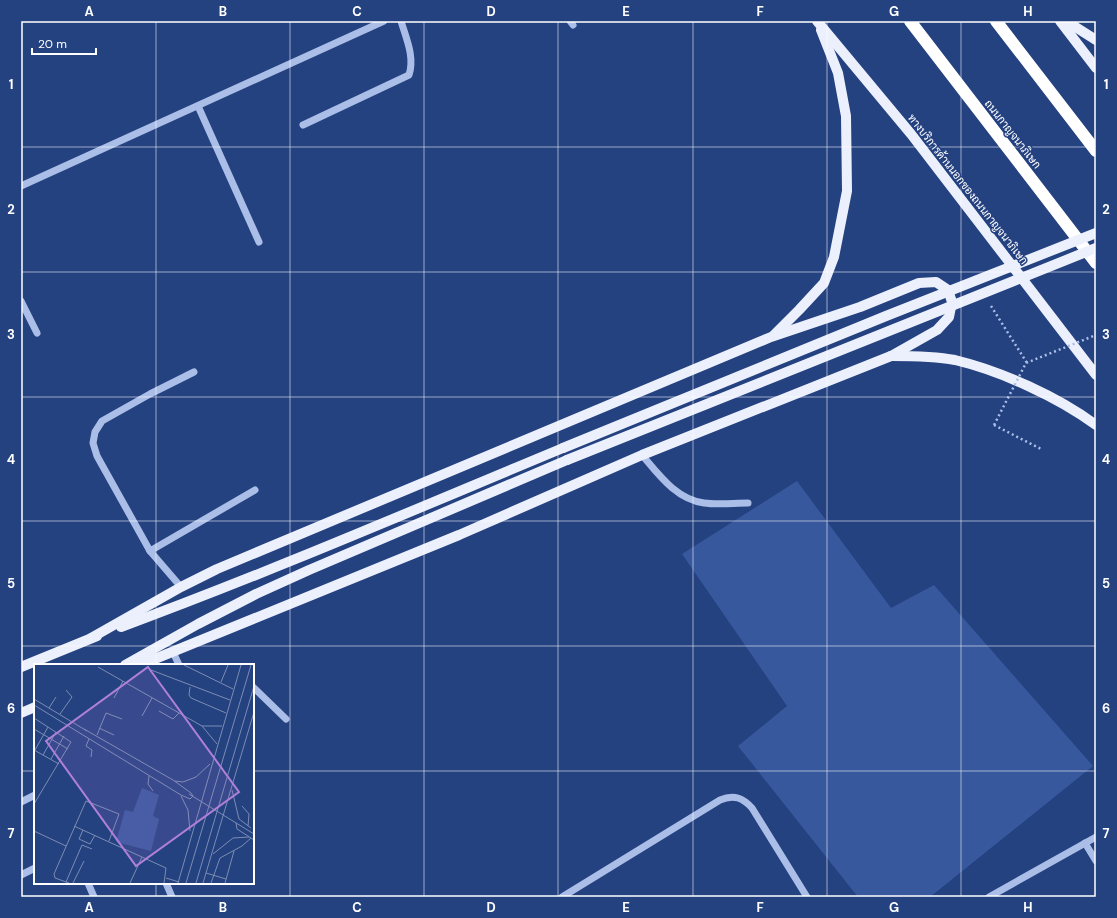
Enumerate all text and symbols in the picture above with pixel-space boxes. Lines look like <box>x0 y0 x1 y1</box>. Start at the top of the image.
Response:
text: A <box>84 3 94 20</box>
text: B <box>219 3 227 20</box>
text: C <box>352 3 362 20</box>
text: D <box>486 3 496 20</box>
text: E <box>622 3 630 20</box>
text: F <box>756 3 764 20</box>
text: G <box>889 3 899 20</box>
text: H <box>1023 3 1033 20</box>
scale bar <box>32 30 96 56</box>
text: 20 m <box>38 36 67 52</box>
text: 1 <box>9 76 13 93</box>
text: 1 <box>1104 76 1108 93</box>
street label: ถนนกาญจนาภิเษก <box>982 97 1044 171</box>
street label: ทางบริการด้านนอกของถนนกาญจนาภิเษก <box>905 111 1031 267</box>
text: 2 <box>7 201 15 218</box>
text: 2 <box>1102 201 1110 218</box>
text: 3 <box>7 326 15 343</box>
text: 3 <box>1102 326 1110 343</box>
text: 4 <box>7 451 15 468</box>
text: 4 <box>1102 451 1110 468</box>
text: 5 <box>7 575 15 592</box>
text: 5 <box>1102 575 1110 592</box>
inset map <box>34 664 254 884</box>
text: 6 <box>7 700 15 717</box>
text: 6 <box>1102 700 1110 717</box>
text: 7 <box>8 825 15 842</box>
text: 7 <box>1103 825 1110 842</box>
text: A <box>84 899 94 916</box>
text: B <box>219 899 227 916</box>
text: C <box>352 899 362 916</box>
text: D <box>486 899 496 916</box>
text: E <box>622 899 630 916</box>
text: F <box>756 899 764 916</box>
text: G <box>889 899 899 916</box>
text: H <box>1023 899 1033 916</box>

